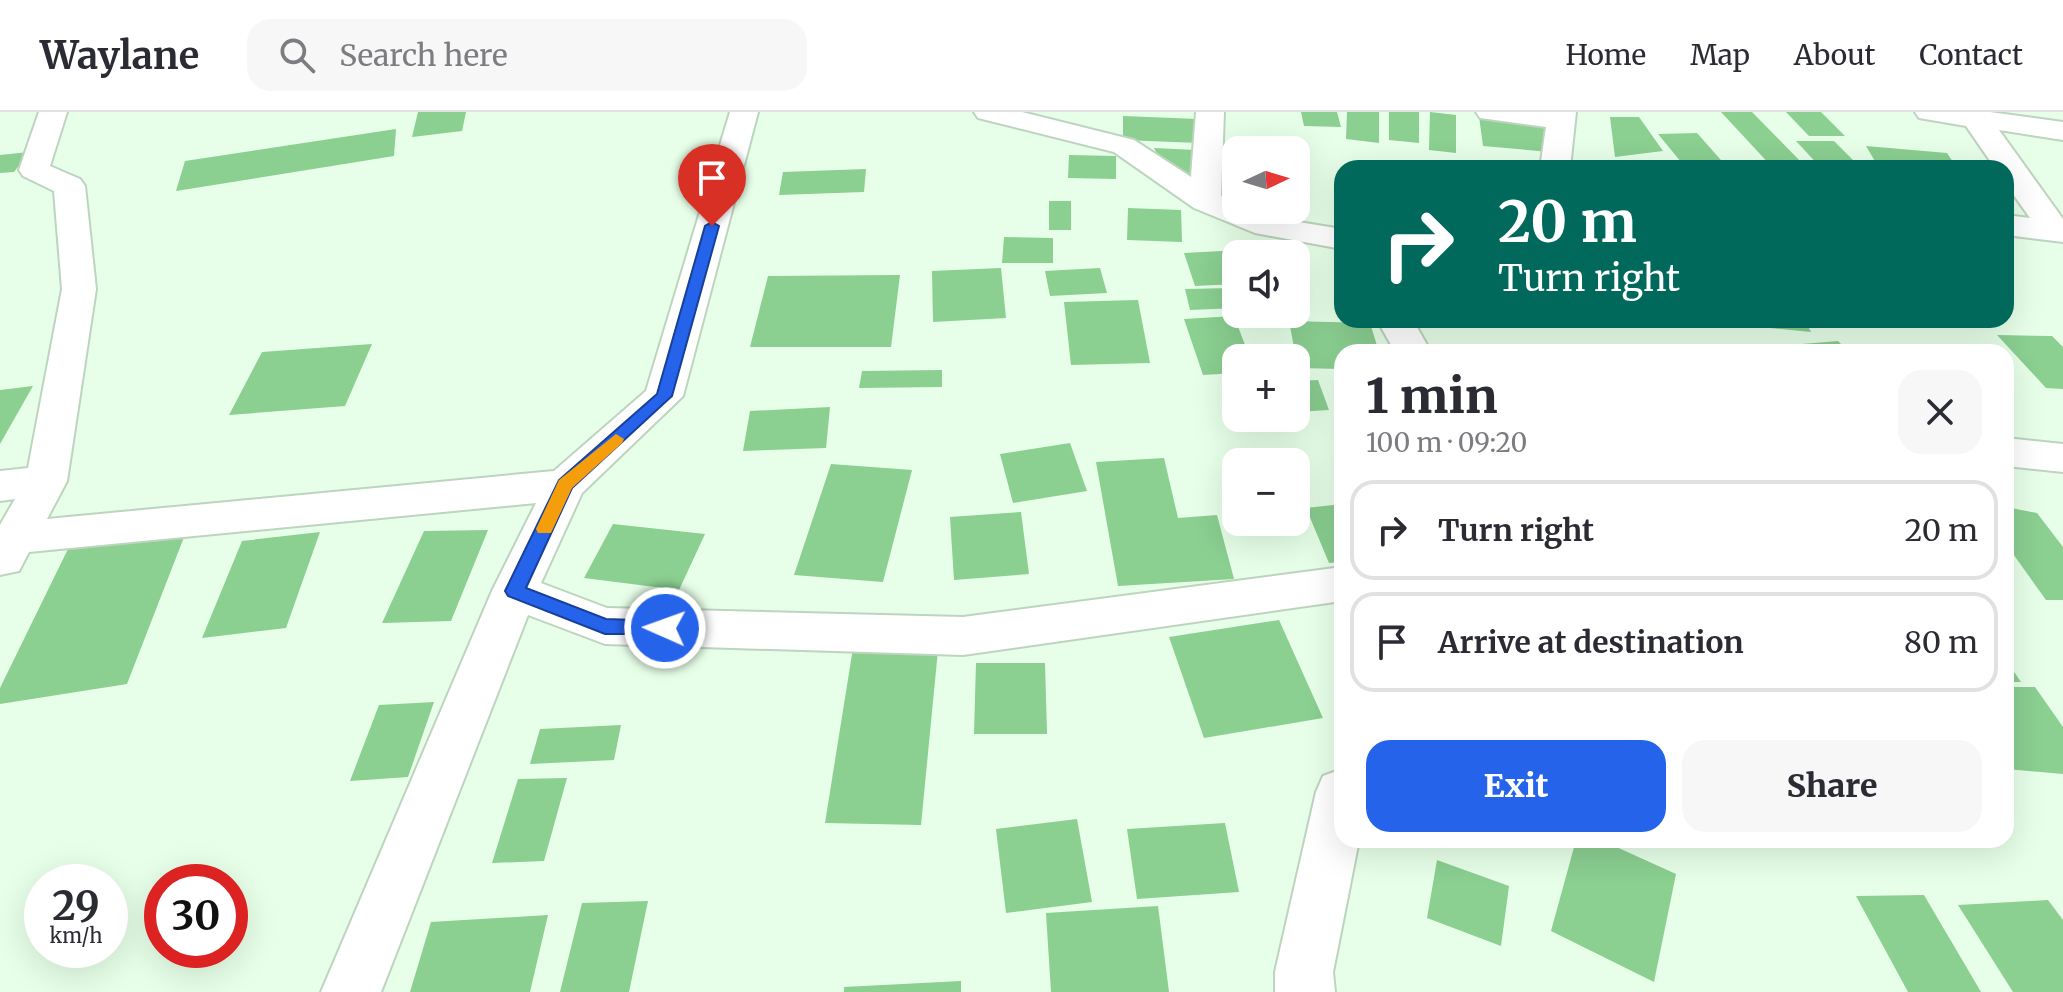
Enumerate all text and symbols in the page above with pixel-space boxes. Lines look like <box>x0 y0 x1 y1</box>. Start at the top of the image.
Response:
search box <box>247 19 807 91</box>
text: Waylane <box>40 32 199 79</box>
icon: search <box>275 33 319 77</box>
text: Search here <box>339 36 508 74</box>
text: Home <box>1565 37 1646 73</box>
text: Map <box>1690 37 1750 73</box>
text: About <box>1794 37 1875 73</box>
text: Contact <box>1919 37 2023 73</box>
north arrow <box>1222 136 1310 224</box>
map controls <box>1222 136 1310 536</box>
pin <box>678 144 746 226</box>
icon: arrive <box>690 156 734 200</box>
text: 20 m <box>1498 187 1637 257</box>
icon: right <box>1366 192 1470 296</box>
button: sound <box>1222 240 1310 328</box>
text: Turn right <box>1498 256 1680 301</box>
button: + <box>1222 344 1310 432</box>
text: 1 min <box>1366 366 1498 426</box>
button: close <box>1898 370 1982 454</box>
text: 100 m · 09:20 <box>1366 426 1527 459</box>
button: − <box>1222 448 1310 536</box>
icon: right <box>1370 508 1414 552</box>
text: Turn right <box>1438 511 1594 549</box>
text: 20 m <box>1905 511 1978 549</box>
position arrow <box>623 586 707 670</box>
icon: arrive <box>1370 620 1414 664</box>
text: Arrive at destination <box>1438 623 1744 661</box>
text: 80 m <box>1904 623 1978 661</box>
button: Exit <box>1366 740 1666 832</box>
button: Share <box>1682 740 1982 832</box>
speed limit sign: 30 <box>144 864 248 968</box>
text: 29 <box>52 881 100 931</box>
text: km/h <box>50 923 102 948</box>

